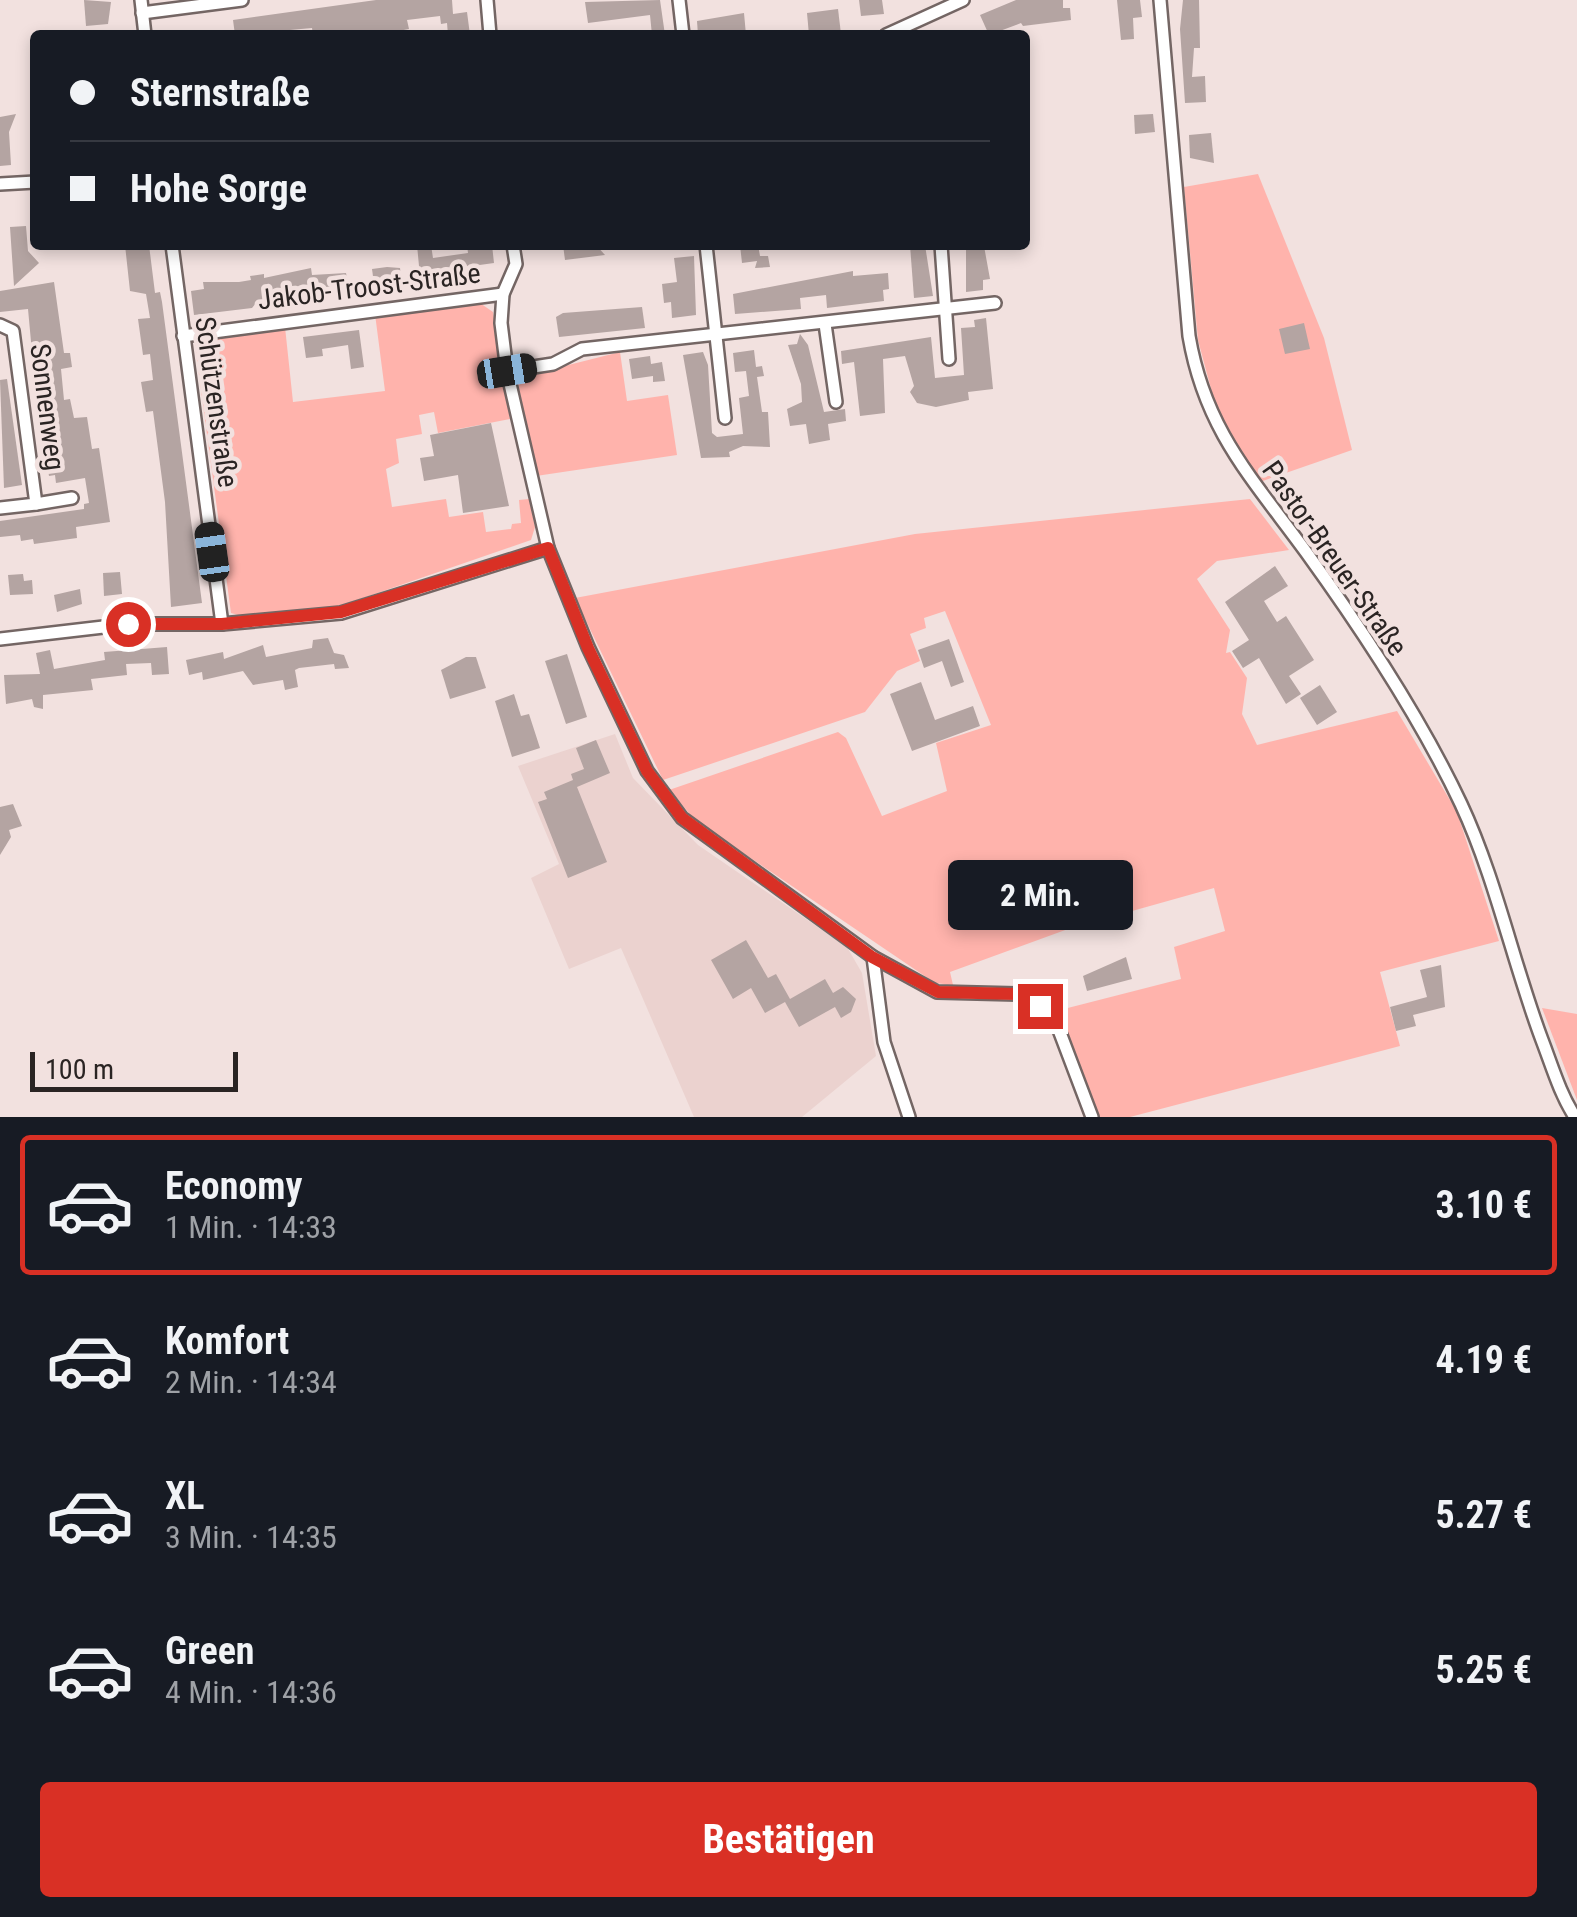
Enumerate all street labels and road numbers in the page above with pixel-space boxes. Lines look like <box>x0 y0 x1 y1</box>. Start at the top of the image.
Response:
street label: Jakob-Troost-Straße <box>256 256 482 317</box>
street label: Schützenstraße <box>188 315 245 489</box>
street label: Sonnenweg <box>23 342 72 472</box>
street label: Pastor-Breuer-Straße <box>1255 455 1414 662</box>

